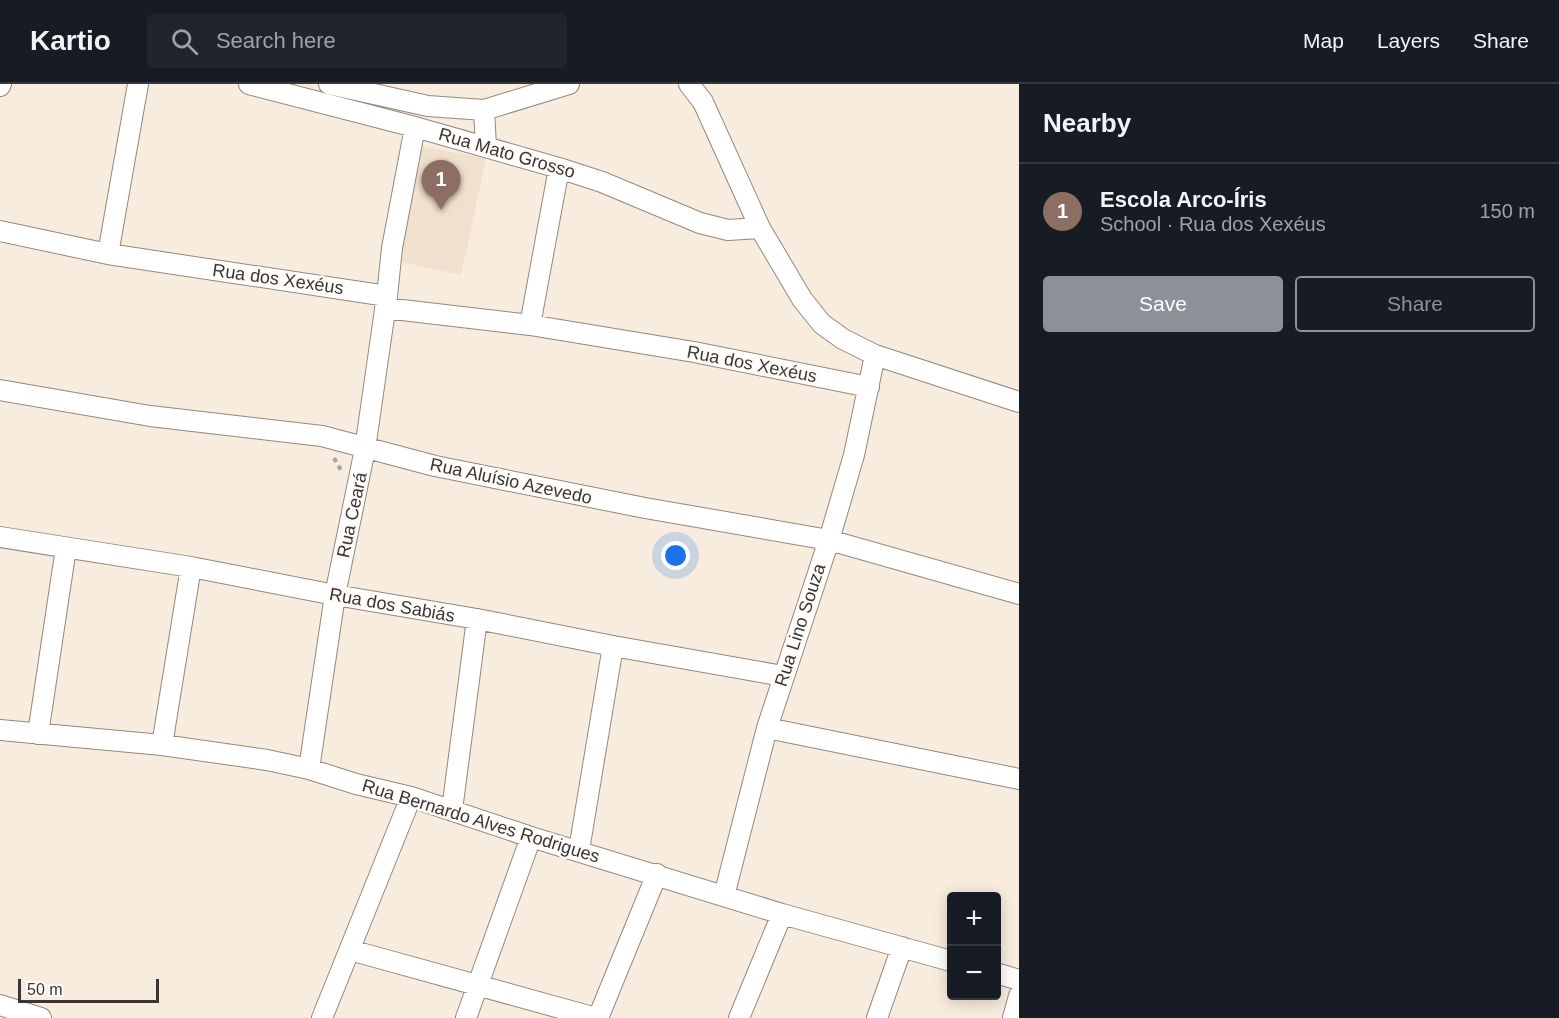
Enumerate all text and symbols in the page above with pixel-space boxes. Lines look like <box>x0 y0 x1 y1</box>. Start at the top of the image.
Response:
search box <box>147 14 567 68</box>
text: Kartio <box>30 25 111 56</box>
icon: search <box>168 25 201 58</box>
text: Search here <box>216 28 336 53</box>
text: Map <box>1303 29 1344 52</box>
text: Layers <box>1377 29 1440 52</box>
text: Share <box>1473 29 1529 52</box>
text: Nearby <box>1043 108 1131 138</box>
street label: Rua Mato Grosso <box>436 124 578 182</box>
pin: 1 <box>422 160 460 210</box>
text: Escola Arco-Íris <box>1100 187 1267 212</box>
text: 1 <box>1057 200 1068 222</box>
text: 150 m <box>1479 200 1535 222</box>
text: School · Rua dos Xexéus <box>1100 213 1326 235</box>
street label: Rua dos Xexéus <box>211 260 345 298</box>
button: Save <box>1043 276 1283 332</box>
button: Share <box>1295 276 1535 332</box>
street label: Rua dos Xexéus <box>685 342 819 386</box>
street label: Rua Aluísio Azevedo <box>428 454 594 508</box>
street label: Rua Ceará <box>333 469 371 560</box>
your location <box>661 541 690 570</box>
street label: Rua Lino Souza <box>771 560 830 689</box>
street label: Rua dos Sabiás <box>328 584 456 626</box>
street label: Rua Bernardo Alves Rodrigues <box>360 775 602 867</box>
map controls <box>947 892 1001 1000</box>
button: + <box>947 892 1001 946</box>
button: − <box>947 946 1001 1000</box>
scale bar <box>18 976 159 1004</box>
text: 50 m <box>27 981 63 998</box>

